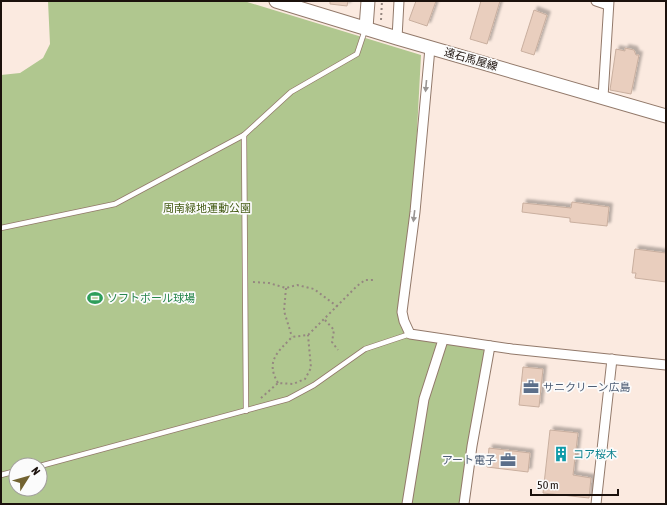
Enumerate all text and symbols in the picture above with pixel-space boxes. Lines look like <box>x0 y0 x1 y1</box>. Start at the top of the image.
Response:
street label: 遠石馬屋線 <box>443 46 499 72</box>
one-way arrow <box>423 80 430 92</box>
park label: 周南緑地運動公園 <box>163 202 251 214</box>
one-way arrow <box>411 210 418 222</box>
sports icon: ソフトボール球場 <box>86 289 104 307</box>
place label: ソフトボール球場 <box>107 292 195 304</box>
office icon: サニクリーン広島 <box>522 378 540 396</box>
place label: サニクリーン広島 <box>543 381 630 393</box>
building icon: コア桜木 <box>552 445 570 463</box>
place label: コア桜木 <box>573 448 617 460</box>
office icon: アート電子 <box>499 451 517 469</box>
place label: アート電子 <box>442 454 496 466</box>
north arrow <box>8 457 48 497</box>
text: N <box>29 465 43 477</box>
scale bar <box>531 471 618 497</box>
text: 50 m <box>537 478 559 492</box>

